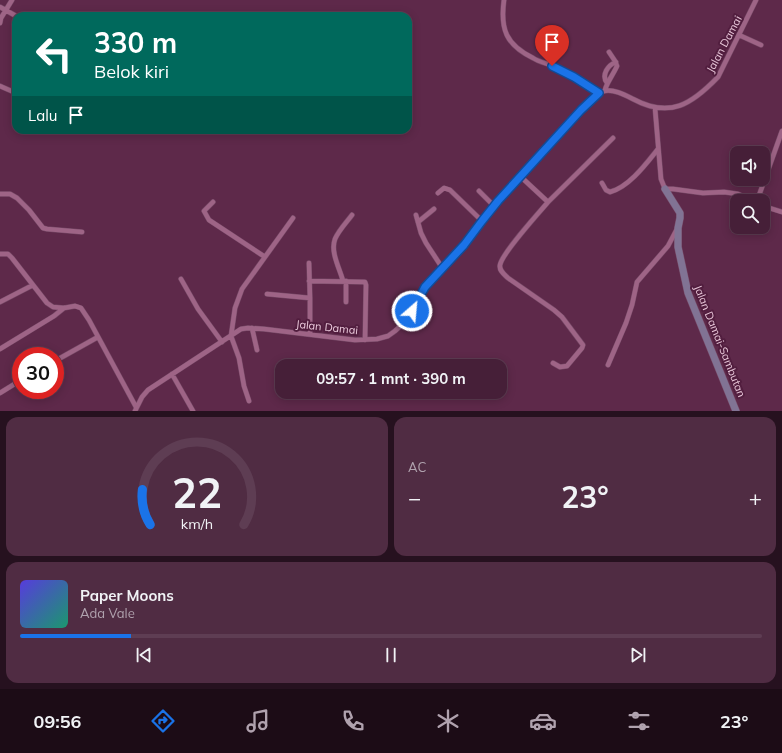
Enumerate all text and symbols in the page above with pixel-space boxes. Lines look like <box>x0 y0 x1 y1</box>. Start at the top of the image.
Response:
street label: Jalan Damai <box>703 13 745 75</box>
text: 330 m <box>94 25 177 60</box>
pin <box>535 25 569 66</box>
icon: left <box>28 28 80 80</box>
icon: arrive <box>541 31 563 53</box>
text: Belok kiri <box>94 60 169 83</box>
icon: arrive <box>65 104 87 126</box>
text: Lalu <box>28 106 57 125</box>
map controls <box>730 146 770 234</box>
button: sound <box>730 146 770 186</box>
button: search <box>730 194 770 234</box>
street label: Jalan Damai-Sambutan <box>691 283 749 399</box>
position arrow <box>391 290 433 332</box>
street label: Jalan Damai <box>295 317 359 337</box>
speed limit sign: 30 <box>12 347 64 399</box>
text: 09:57 · 1 mnt · 390 m <box>316 369 466 388</box>
text: AC <box>408 459 426 475</box>
text: 22 <box>172 465 222 517</box>
text: 23° <box>561 478 609 516</box>
text: − <box>408 484 421 512</box>
text: + <box>749 484 762 512</box>
text: km/h <box>181 514 213 532</box>
text: Paper Moons <box>80 586 174 605</box>
text: Ada Vale <box>80 605 135 621</box>
icon: previous <box>133 644 155 666</box>
icon: pause <box>380 644 402 666</box>
icon: next <box>627 644 649 666</box>
icon: directions <box>149 707 177 735</box>
icon: music <box>244 707 272 735</box>
icon: phone <box>339 707 367 735</box>
icon: climate <box>434 707 462 735</box>
icon: car <box>529 707 557 735</box>
icon: filters <box>625 707 653 735</box>
text: 09:56 <box>34 710 81 733</box>
text: 23° <box>720 710 748 733</box>

